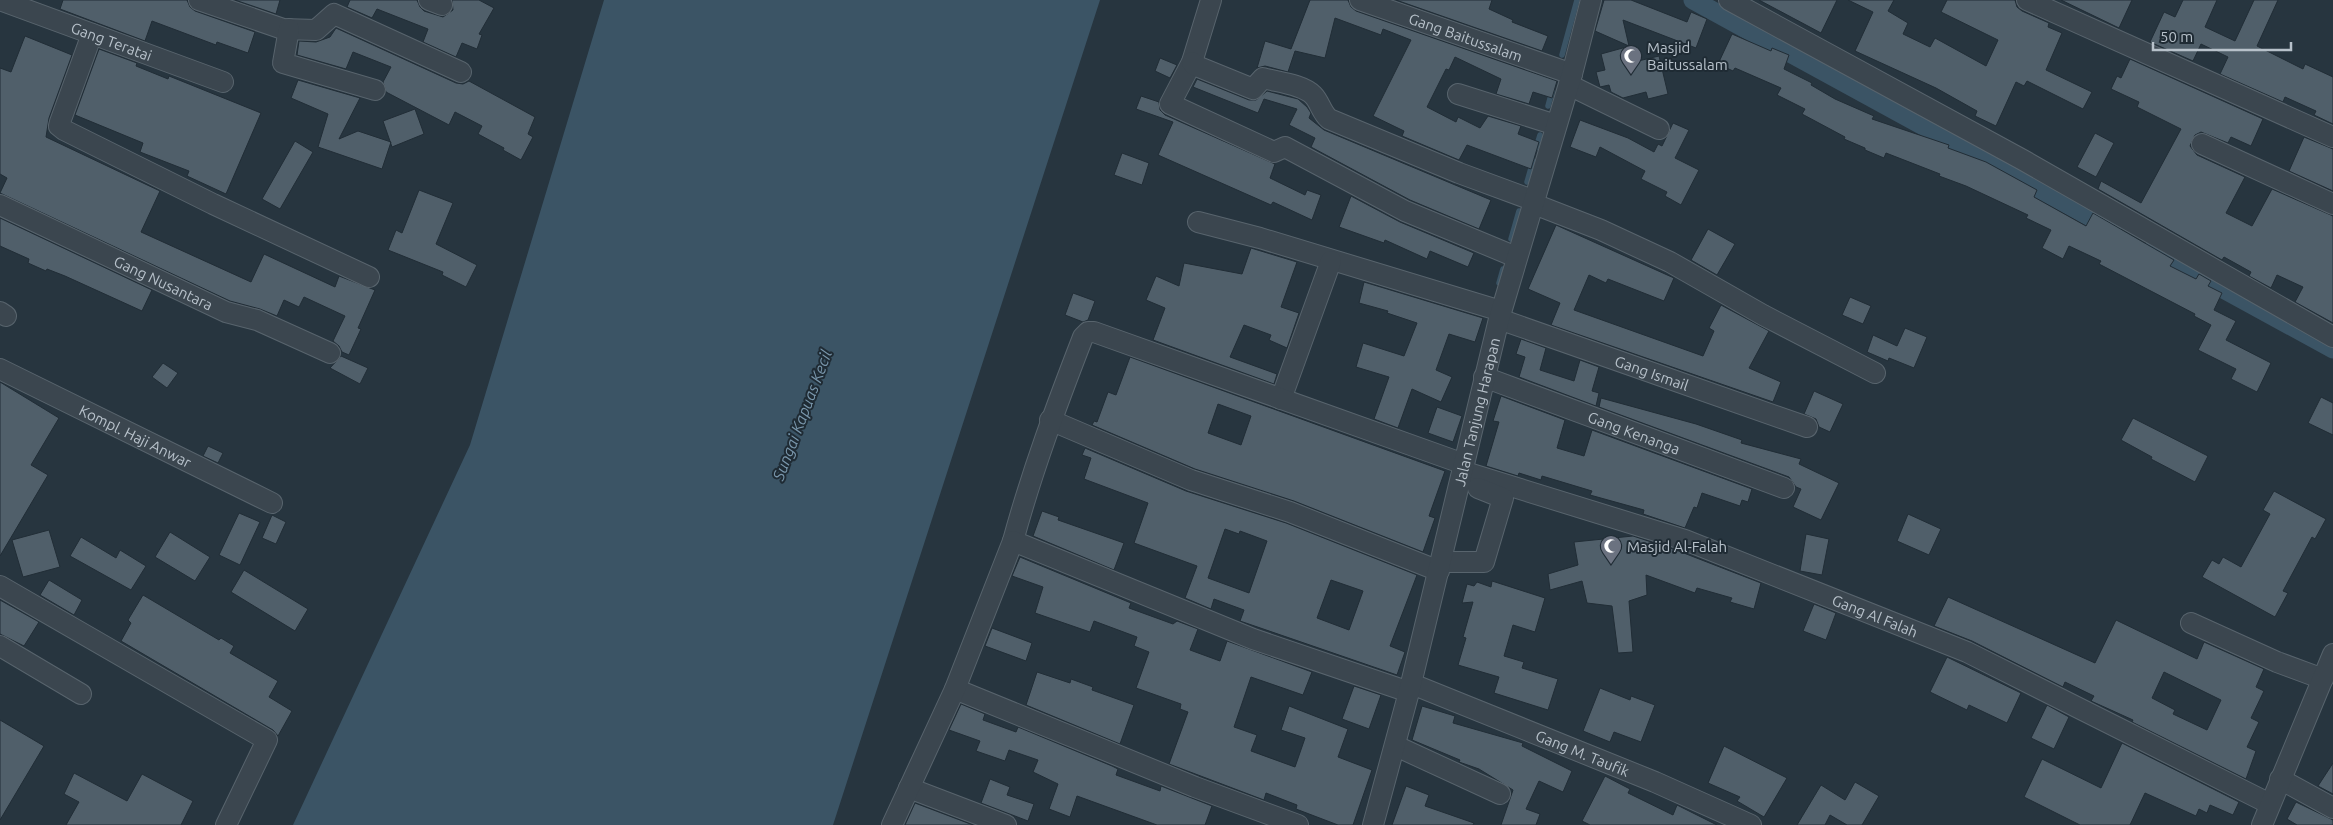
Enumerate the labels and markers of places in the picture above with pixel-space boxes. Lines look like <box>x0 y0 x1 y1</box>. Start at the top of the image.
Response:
place label: Masjid Baitussalam <box>1647 39 1728 73</box>
mosque icon: Masjid Baitussalam <box>1619 44 1643 75</box>
mosque icon: Masjid Al-Falah <box>1599 534 1623 565</box>
place label: Masjid Al-Falah <box>1627 538 1727 555</box>

